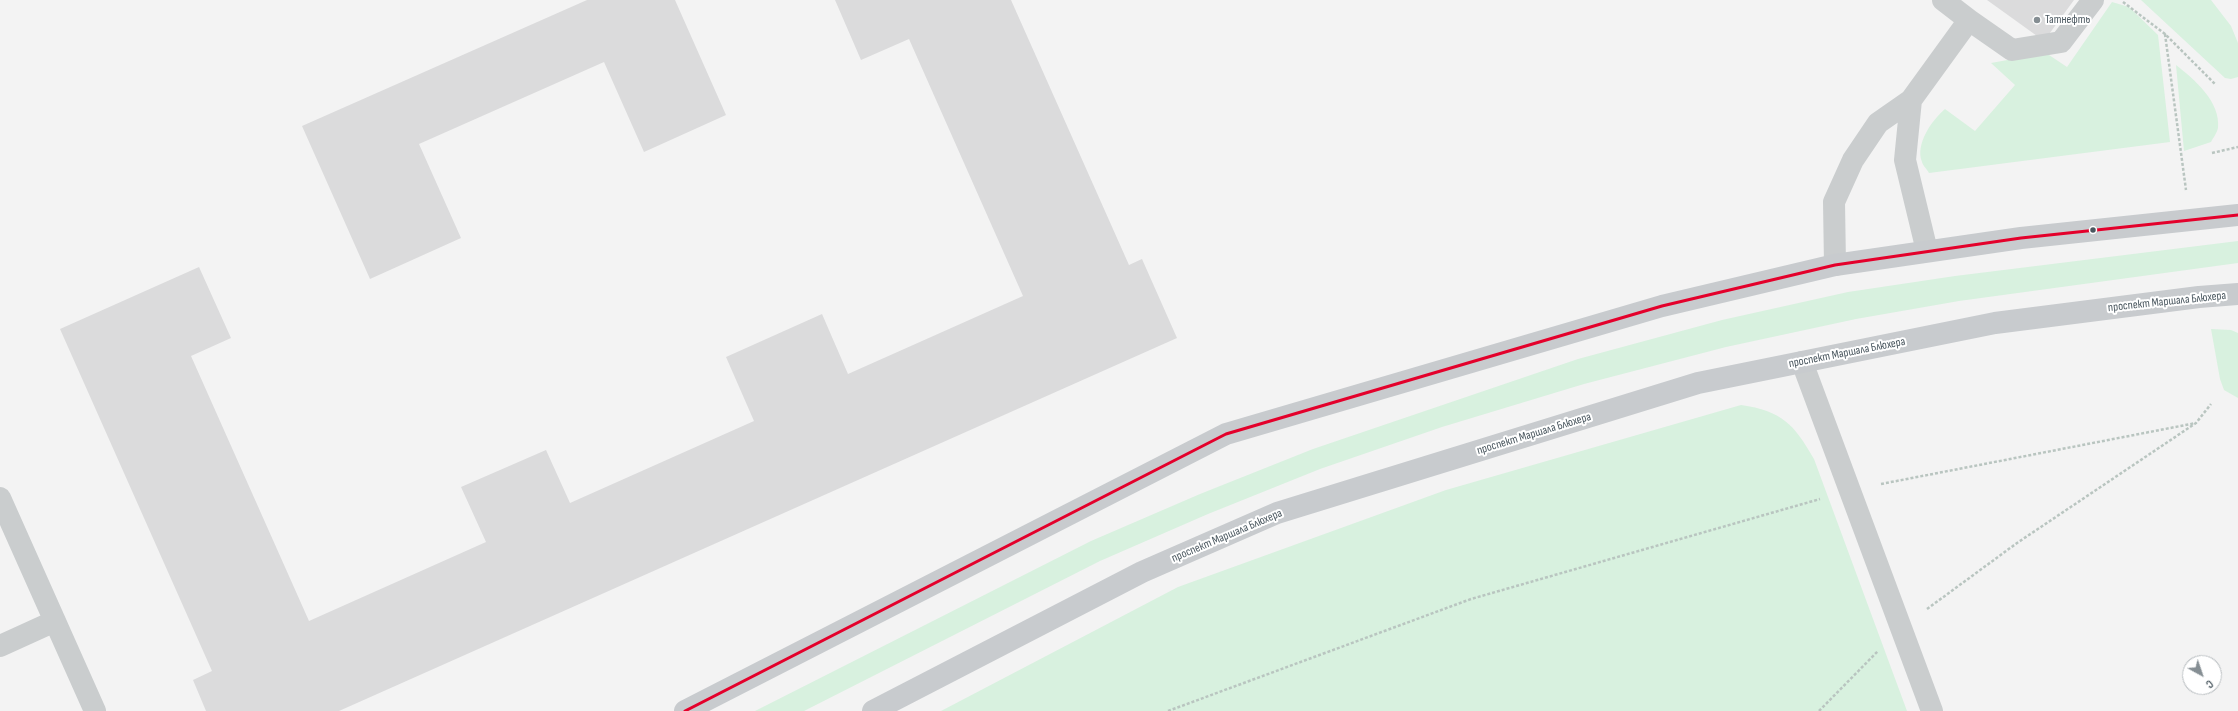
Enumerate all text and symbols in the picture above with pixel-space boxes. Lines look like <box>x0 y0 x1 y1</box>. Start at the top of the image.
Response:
place label: Татнефть <box>2045 13 2090 27</box>
marker: Татнефть <box>2032 15 2042 25</box>
unlabelled marker <box>2088 225 2098 235</box>
street label: проспект Маршала Блюхера <box>2107 289 2227 315</box>
street label: проспект Маршала Блюхера <box>1787 335 1907 371</box>
street label: проспект Маршала Блюхера <box>1475 410 1593 458</box>
street label: проспект Маршала Блюхера <box>1170 506 1284 566</box>
north arrow <box>2182 655 2222 695</box>
text: С <box>2203 677 2216 691</box>

